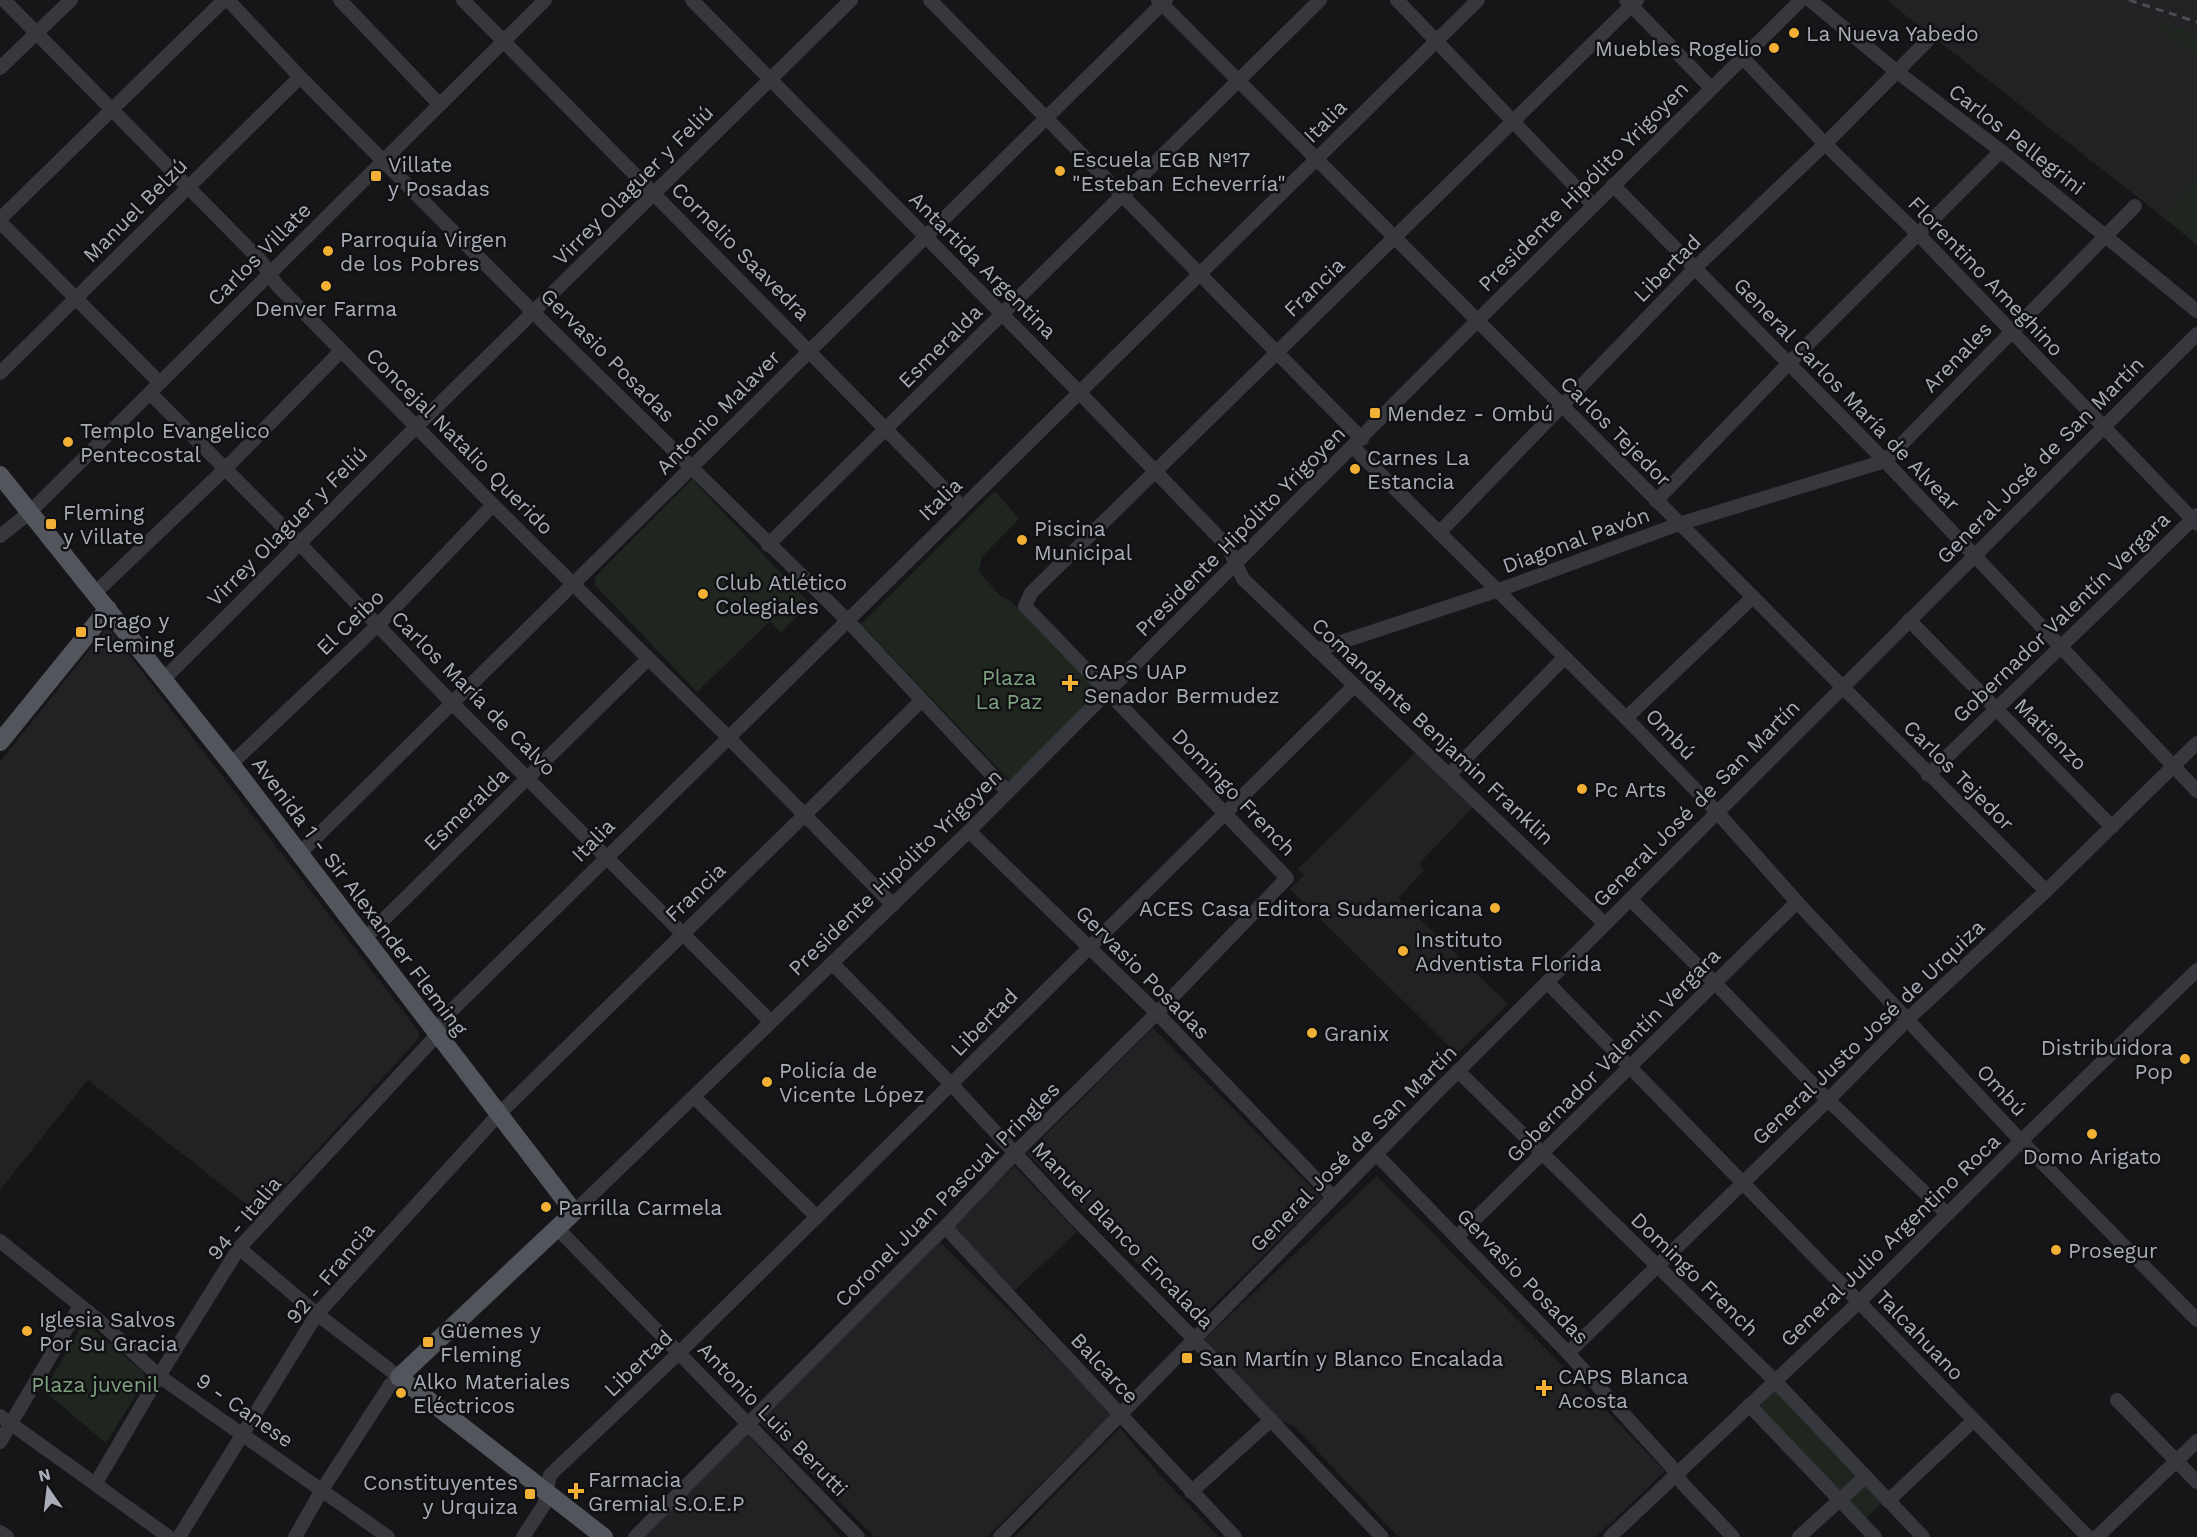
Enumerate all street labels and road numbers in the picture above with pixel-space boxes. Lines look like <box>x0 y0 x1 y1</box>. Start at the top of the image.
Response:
street label: Presidente Hipólito Yrigoyen <box>1473 76 1693 296</box>
street label: Carlos Pellegrini <box>1944 78 2090 200</box>
street label: Italia <box>1298 94 1352 148</box>
street label: Virrey Olaguer y Feliú <box>548 100 718 270</box>
street label: Manuel Belzú <box>78 153 192 267</box>
street label: Cornelio Saavedra <box>667 177 815 325</box>
street label: Antartida Argentina <box>904 186 1062 344</box>
street label: Florentino Ameghino <box>1903 191 2069 361</box>
street label: Carlos Villate <box>202 197 316 311</box>
street label: Libertad <box>1628 229 1706 307</box>
street label: Francia <box>1279 252 1350 322</box>
street label: General Carlos María de Alvear <box>1729 272 1966 516</box>
street label: Gervasio Posadas <box>536 283 680 427</box>
street label: Esmeralda <box>893 299 987 393</box>
street label: Arenales <box>1917 316 1997 398</box>
street label: Concejal Natalio Querido <box>361 342 559 540</box>
street label: Antonio Malaver <box>651 344 786 479</box>
street label: General José de San Martín <box>1931 351 2149 569</box>
street label: Carlos Tejedor <box>1556 371 1677 492</box>
street label: Presidente Hipólito Yrigoyen <box>1130 421 1350 641</box>
street label: Virrey Olaguer y Feliú <box>202 441 372 611</box>
street label: Italia <box>913 472 967 526</box>
street label: Diagonal Pavón <box>1499 502 1653 578</box>
street label: Gobernador Valentín Vergara <box>1947 506 2175 728</box>
street label: El Ceibo <box>311 584 389 660</box>
street label: Carlos María de Calvo <box>386 605 562 781</box>
street label: Comandante Benjamin Franklin <box>1307 612 1559 850</box>
street label: Matienzo <box>2009 692 2093 776</box>
street label: General José de San Martín <box>1587 694 1805 912</box>
street label: Ombú <box>1641 703 1701 765</box>
street label: Carlos Tejedor <box>1899 715 2020 836</box>
street label: Domingo French <box>1167 723 1301 861</box>
street label: Avenida 1 - Sir Alexander Fleming <box>247 752 473 1041</box>
street label: Esmeralda <box>418 762 514 856</box>
street label: Presidente Hipólito Yrigoyen <box>783 763 1007 981</box>
street label: Italia <box>566 813 620 867</box>
street label: Francia <box>660 857 731 927</box>
street label: Gervasio Posadas <box>1071 900 1215 1044</box>
street label: General Justo José de Urquiza <box>1747 914 1990 1150</box>
street label: Gobernador Valentín Vergara <box>1501 943 1725 1167</box>
street label: Libertad <box>945 983 1023 1061</box>
street label: General José de San Martín <box>1244 1039 1462 1257</box>
street label: Ombú <box>1972 1059 2032 1121</box>
street label: Coronel Juan Pascual Pringles <box>829 1076 1065 1312</box>
street label: General Julio Argentino Roca <box>1775 1128 2005 1352</box>
street label: Manuel Blanco Encalada <box>1027 1136 1219 1334</box>
street label: 94 - Italia <box>202 1171 286 1265</box>
street label: Gervasio Posadas <box>1452 1203 1594 1349</box>
street label: Domingo French <box>1626 1207 1764 1341</box>
street label: 92 - Francia <box>280 1217 380 1329</box>
street label: Talcahuano <box>1871 1285 1969 1385</box>
street label: Libertad <box>599 1324 677 1402</box>
street label: Balcarce <box>1066 1327 1144 1409</box>
street label: Antonio Luis Berutti <box>693 1337 853 1501</box>
street label: 9 - Canese <box>192 1367 298 1453</box>

